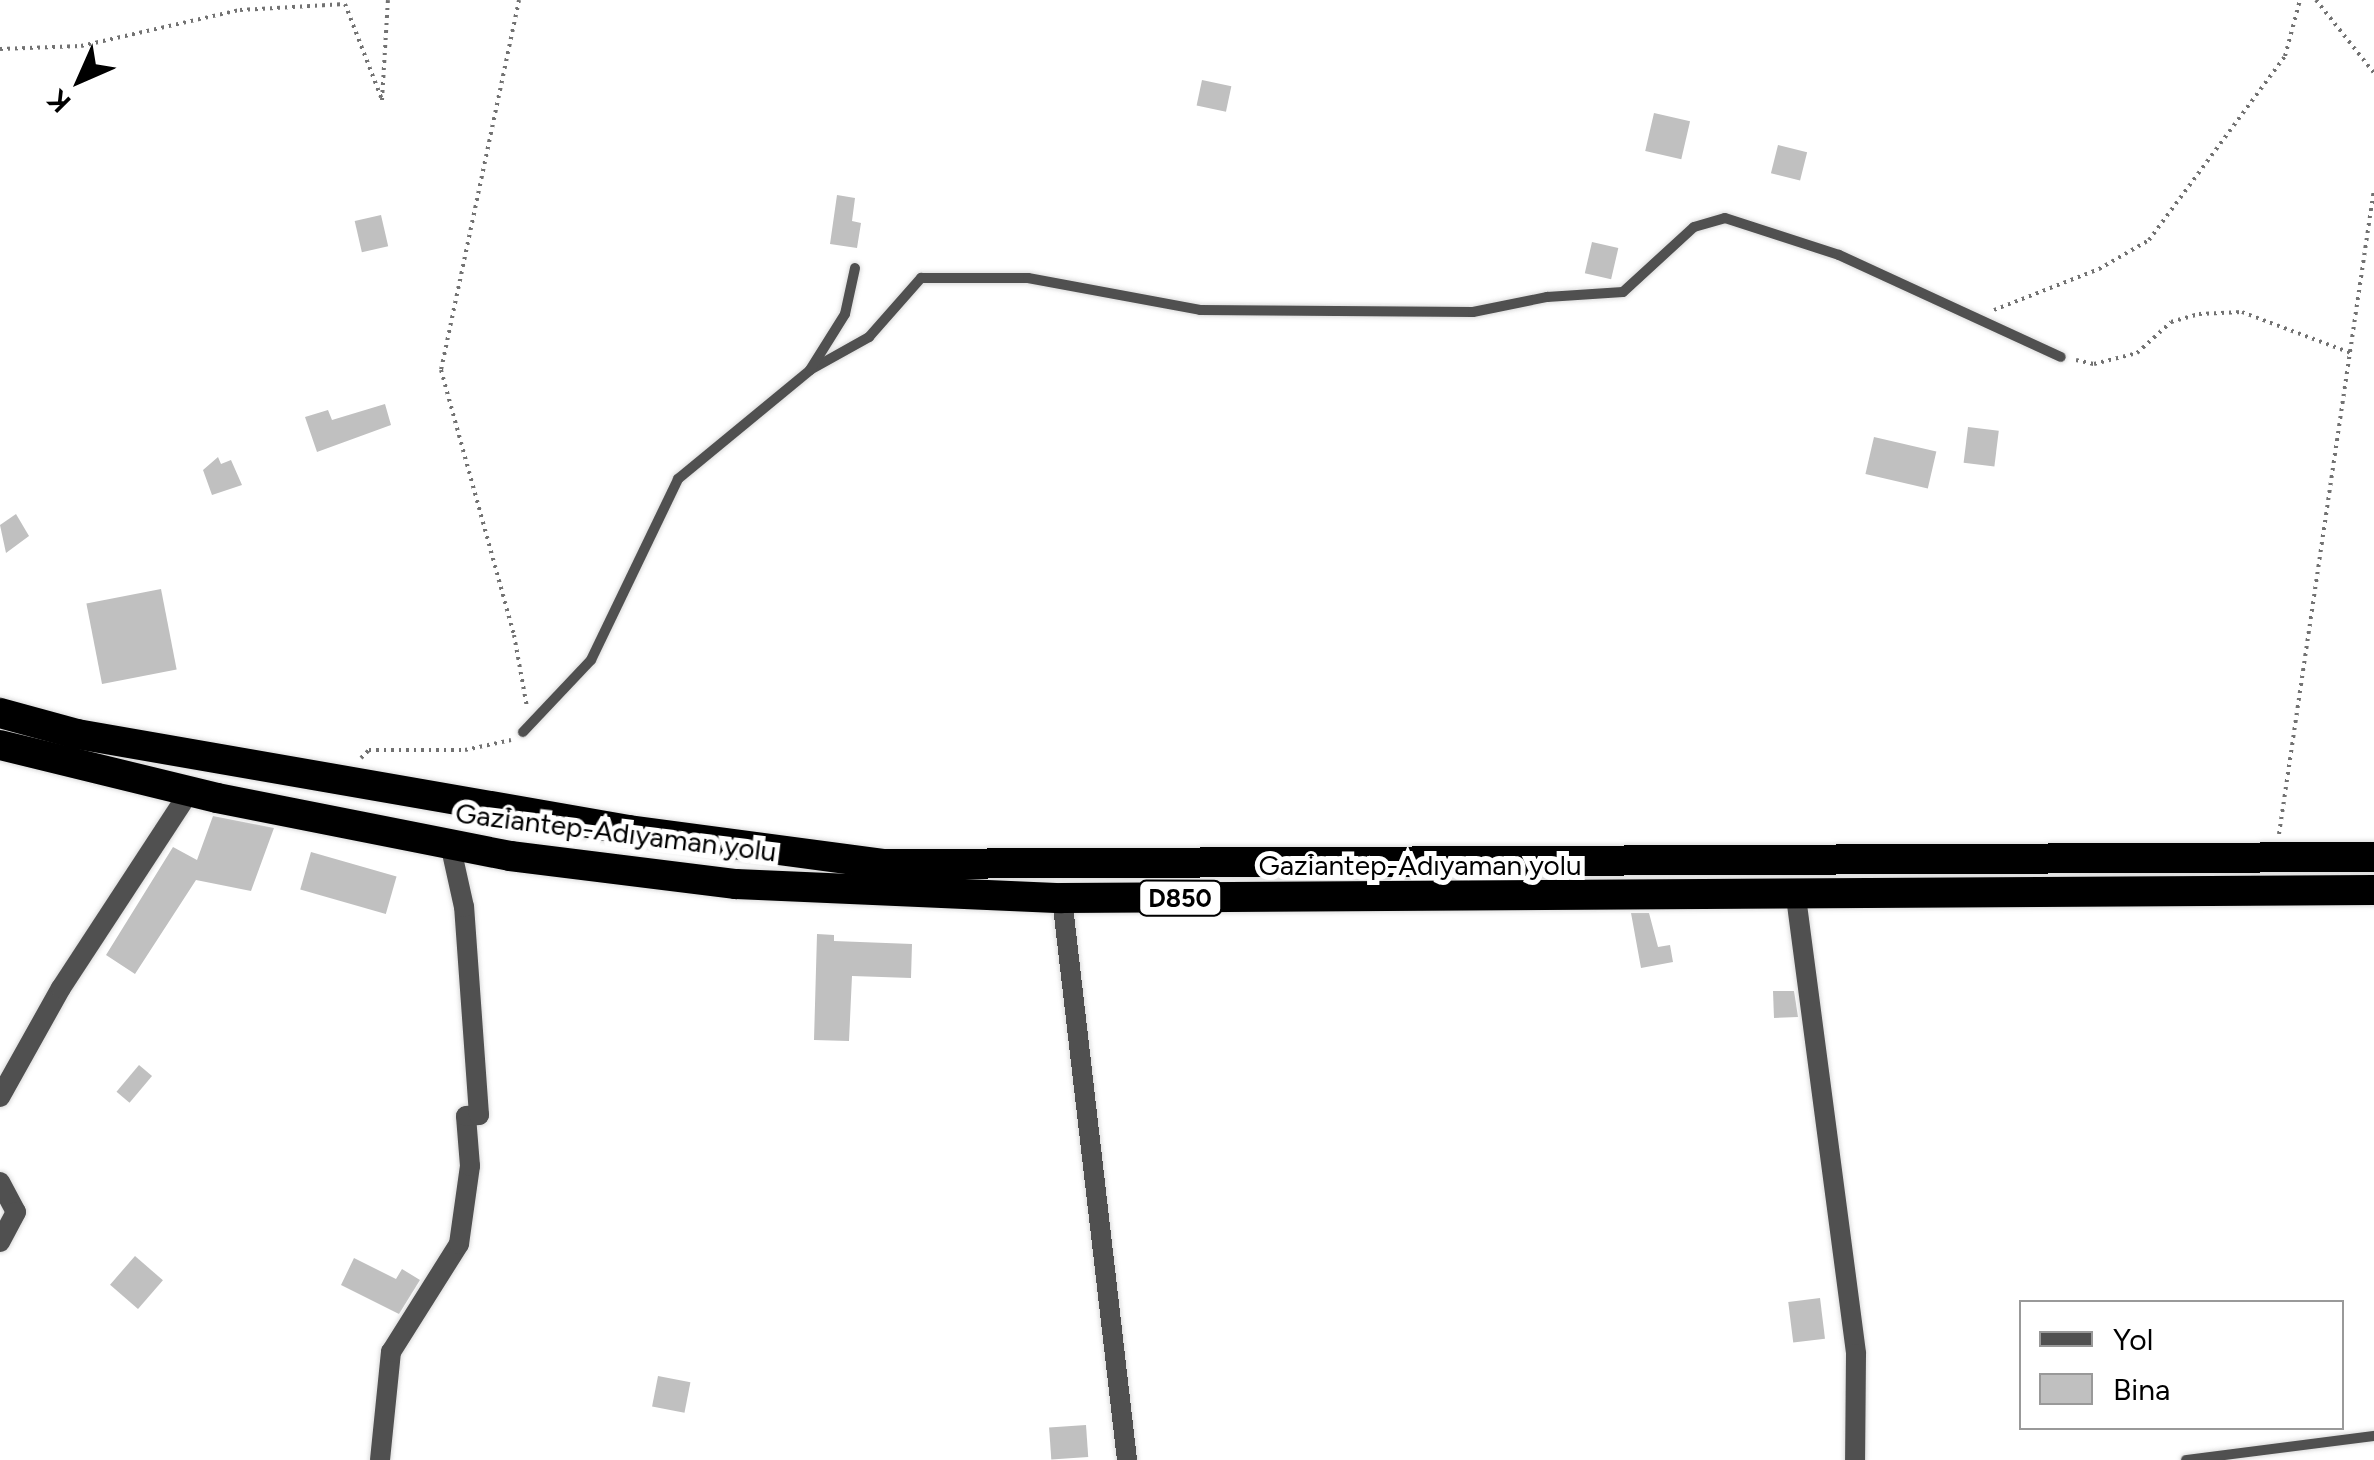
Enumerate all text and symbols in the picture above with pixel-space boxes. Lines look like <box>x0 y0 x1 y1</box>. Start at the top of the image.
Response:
north arrow <box>30 30 130 130</box>
text: K <box>40 83 77 120</box>
street label: Gaziantep-Adıyaman yolu <box>454 796 778 868</box>
street label: Gaziantep-Adıyaman yolu <box>1258 848 1582 882</box>
road number: D850 <box>1138 878 1222 918</box>
legend <box>2019 1300 2344 1430</box>
text: Yol <box>2113 1321 2153 1358</box>
text: Bina <box>2113 1371 2170 1408</box>

